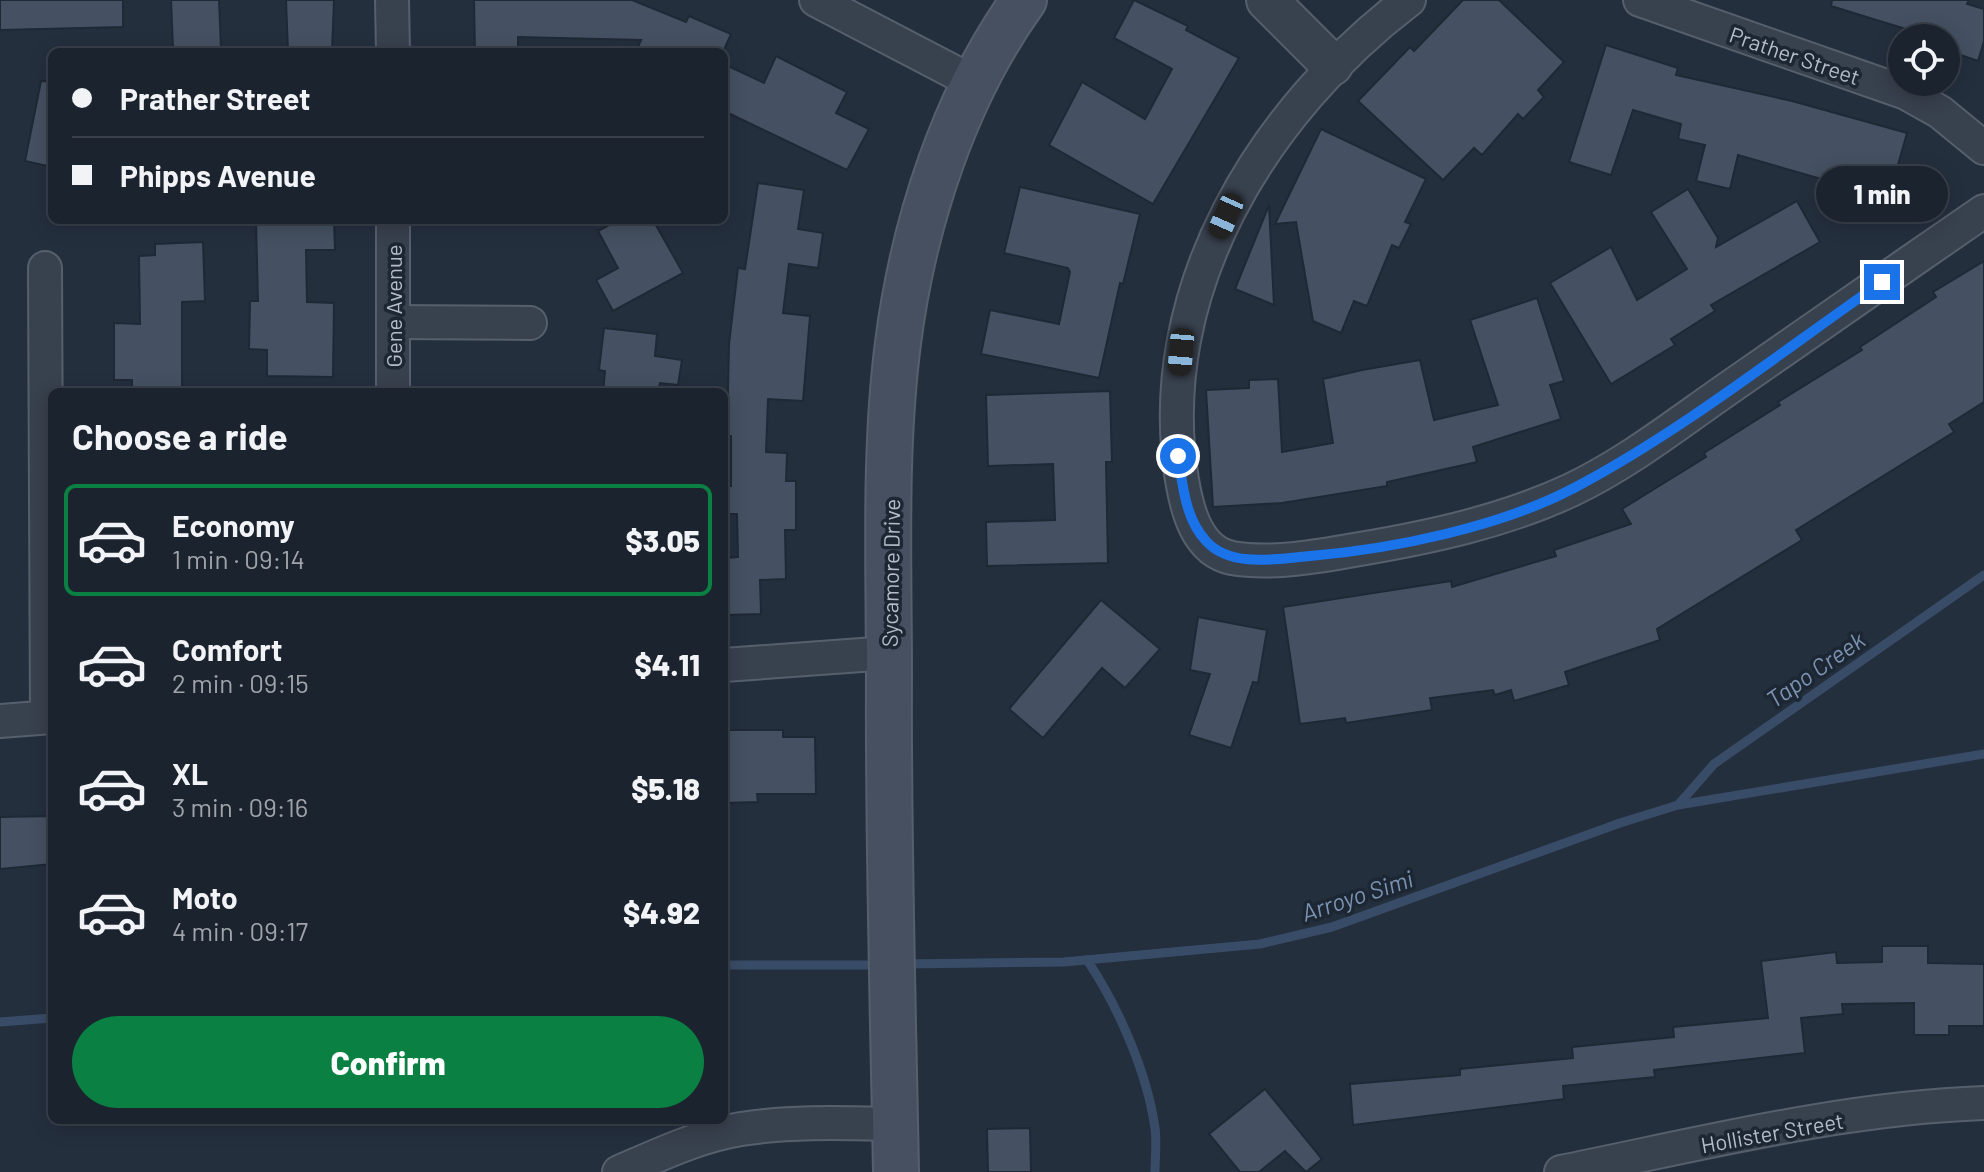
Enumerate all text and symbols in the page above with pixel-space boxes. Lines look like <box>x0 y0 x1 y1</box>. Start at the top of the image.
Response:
street label: Prather Street <box>1726 21 1864 89</box>
map controls <box>1888 24 1960 96</box>
button: locate <box>1888 24 1960 96</box>
text: Prather Street <box>120 80 310 116</box>
text: Phipps Avenue <box>120 157 316 193</box>
callout: 1 min <box>1816 166 1948 222</box>
text: 1 min <box>1853 178 1911 209</box>
car <box>1205 189 1247 243</box>
street label: Gene Avenue <box>380 245 406 367</box>
route end <box>1864 264 1900 300</box>
car <box>1167 327 1195 377</box>
text: Choose a ride <box>72 414 288 457</box>
route start <box>1160 438 1196 474</box>
street label: Sycamore Drive <box>876 499 904 647</box>
icon: car <box>76 504 148 576</box>
text: Economy <box>172 507 295 543</box>
text: $3.05 <box>625 522 700 558</box>
text: 1 min · 09:14 <box>172 543 305 574</box>
water label: Tapo Creek <box>1760 624 1870 713</box>
icon: car <box>76 628 148 700</box>
text: Comfort <box>172 631 282 667</box>
text: $4.11 <box>634 646 700 682</box>
text: 2 min · 09:15 <box>172 667 309 698</box>
icon: car <box>76 752 148 824</box>
text: XL <box>172 755 208 791</box>
text: $5.18 <box>631 770 700 806</box>
text: 3 min · 09:16 <box>172 791 308 822</box>
water label: Arroyo Simi <box>1298 863 1417 927</box>
icon: car <box>76 876 148 948</box>
text: Moto <box>172 879 238 915</box>
text: $4.92 <box>623 894 700 930</box>
text: 4 min · 09:17 <box>172 915 308 946</box>
button: Confirm <box>72 1016 704 1108</box>
street label: Hollister Street <box>1699 1107 1845 1157</box>

